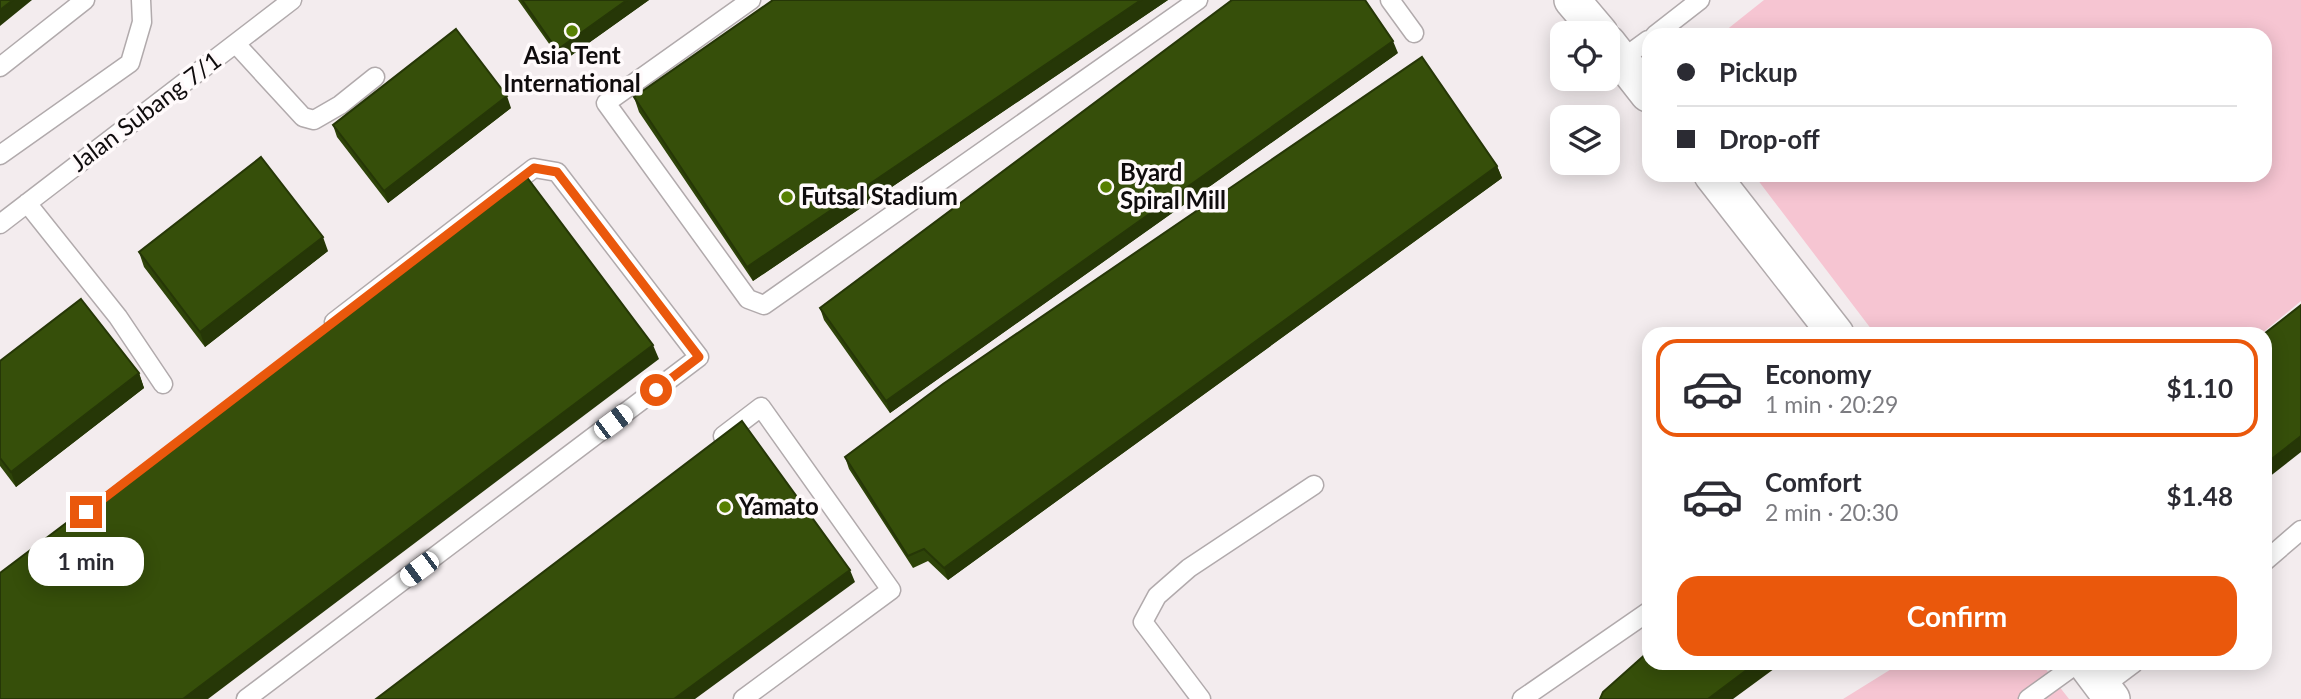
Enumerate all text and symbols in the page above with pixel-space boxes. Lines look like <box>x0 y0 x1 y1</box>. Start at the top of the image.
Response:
map controls <box>1550 21 1620 175</box>
button: locate <box>1550 21 1620 91</box>
marker: Asia Tent International <box>564 23 580 39</box>
place label: Asia Tent International <box>503 40 641 97</box>
street label: Jalan Subang 7/1 <box>64 45 226 177</box>
text: Pickup <box>1719 56 1798 88</box>
button: layers <box>1550 105 1620 175</box>
text: Drop-off <box>1719 123 1820 155</box>
place label: Byard Spiral Mill <box>1120 157 1226 214</box>
marker: Byard Spiral Mill <box>1098 179 1114 195</box>
place label: Futsal Stadium <box>801 181 958 210</box>
marker: Futsal Stadium <box>779 189 795 205</box>
icon: car <box>1681 357 1744 420</box>
text: Economy <box>1765 358 1871 390</box>
text: $1.10 <box>2167 372 2233 404</box>
route start <box>640 374 672 406</box>
text: 1 min · 20:29 <box>1765 390 1898 418</box>
car <box>590 401 637 443</box>
icon: car <box>1681 465 1744 528</box>
text: Comfort <box>1765 466 1862 498</box>
text: $1.48 <box>2167 480 2233 512</box>
place label: Yamato <box>738 491 819 520</box>
route end <box>70 496 102 528</box>
text: 2 min · 20:30 <box>1765 498 1898 526</box>
marker: Yamato <box>717 499 733 515</box>
callout: 1 min <box>28 536 144 586</box>
text: 1 min <box>57 547 115 575</box>
car <box>396 548 443 590</box>
button: Confirm <box>1677 576 2237 656</box>

